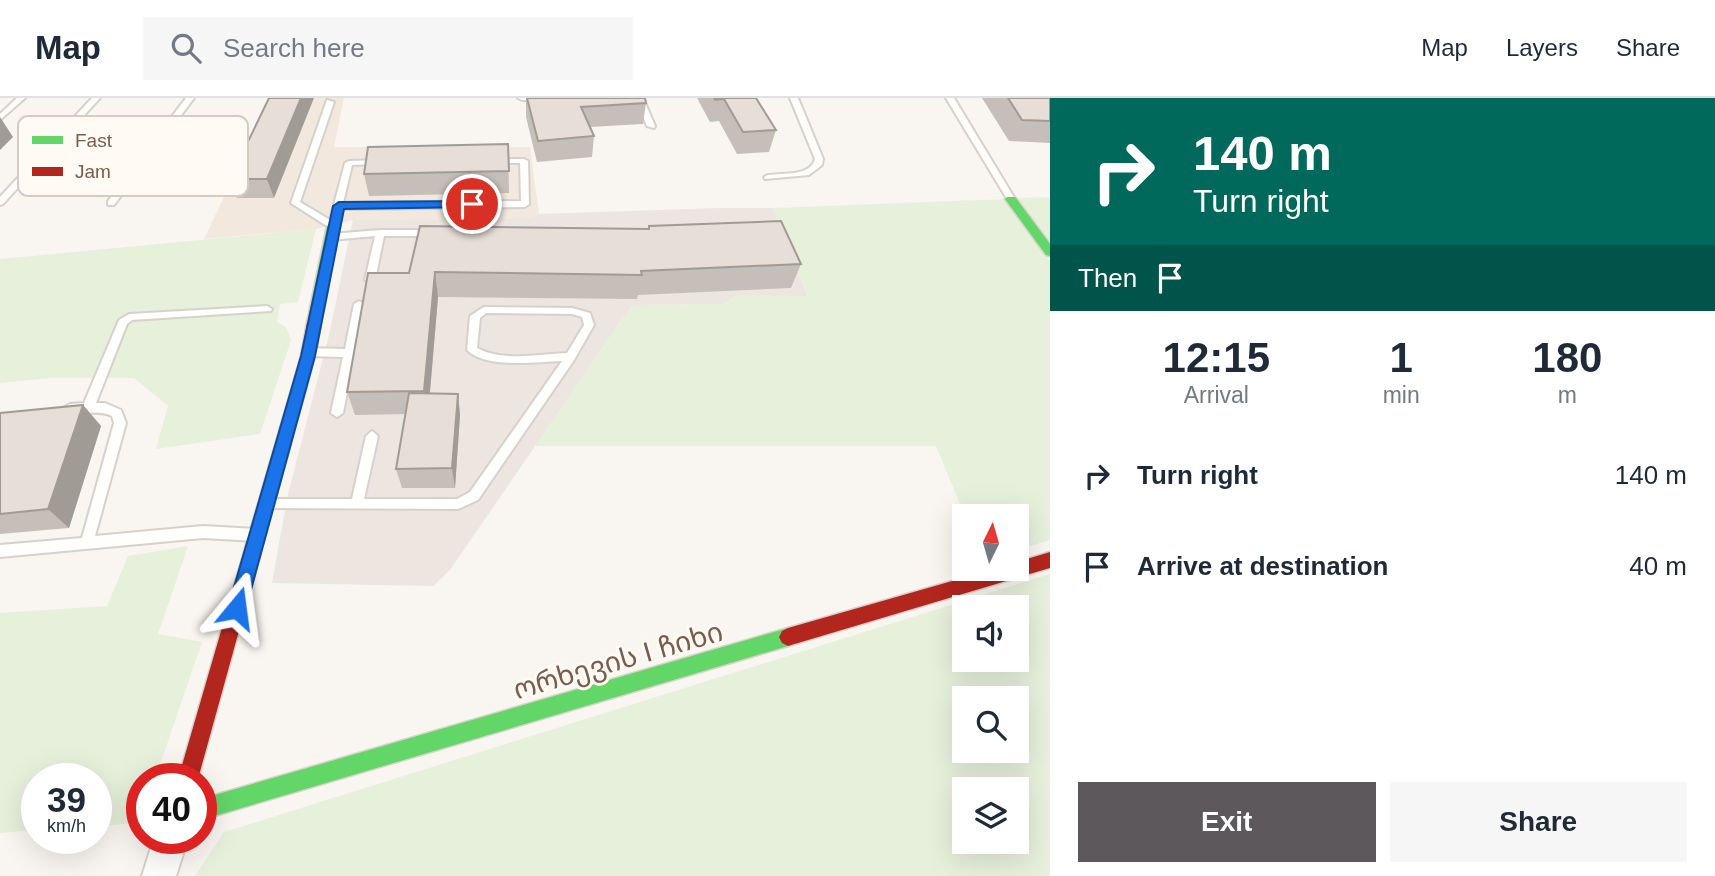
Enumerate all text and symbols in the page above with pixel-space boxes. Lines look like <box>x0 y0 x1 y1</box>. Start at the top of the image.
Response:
search box <box>143 17 633 80</box>
text: Map <box>35 29 101 66</box>
icon: search <box>167 29 205 67</box>
text: Search here <box>223 33 365 63</box>
text: Map <box>1421 34 1468 61</box>
text: Layers <box>1506 34 1578 61</box>
text: Share <box>1616 34 1680 61</box>
legend <box>18 116 248 196</box>
icon: right <box>1078 126 1169 217</box>
text: 140 m <box>1193 126 1332 180</box>
text: Fast <box>75 130 113 151</box>
text: Jam <box>75 161 111 182</box>
pin <box>442 174 502 234</box>
text: Turn right <box>1193 183 1329 219</box>
icon: arrive <box>453 185 491 223</box>
icon: arrive <box>1151 259 1189 297</box>
text: Then <box>1078 263 1137 293</box>
text: 12:15 <box>1163 334 1270 381</box>
text: 1 <box>1389 334 1413 381</box>
text: 180 <box>1532 334 1602 381</box>
text: Arrival <box>1184 382 1249 408</box>
text: min <box>1383 382 1420 408</box>
text: m <box>1558 382 1577 408</box>
icon: right <box>1078 457 1116 495</box>
text: Turn right <box>1137 460 1258 490</box>
text: 140 m <box>1615 460 1687 490</box>
north arrow <box>952 504 1029 581</box>
map controls <box>952 504 1029 854</box>
icon: arrive <box>1078 548 1116 586</box>
text: Arrive at destination <box>1137 551 1388 581</box>
text: 40 m <box>1629 551 1687 581</box>
position arrow <box>200 571 274 645</box>
button: sound <box>952 595 1029 672</box>
street label: ორხევის I ჩიხი <box>510 616 727 706</box>
button: search <box>952 686 1029 763</box>
speed limit sign: 40 <box>126 763 217 854</box>
button: layers <box>952 777 1029 854</box>
text: 39 <box>47 780 86 819</box>
button: Exit <box>1078 782 1376 862</box>
button: Share <box>1390 782 1687 862</box>
text: km/h <box>47 816 86 836</box>

